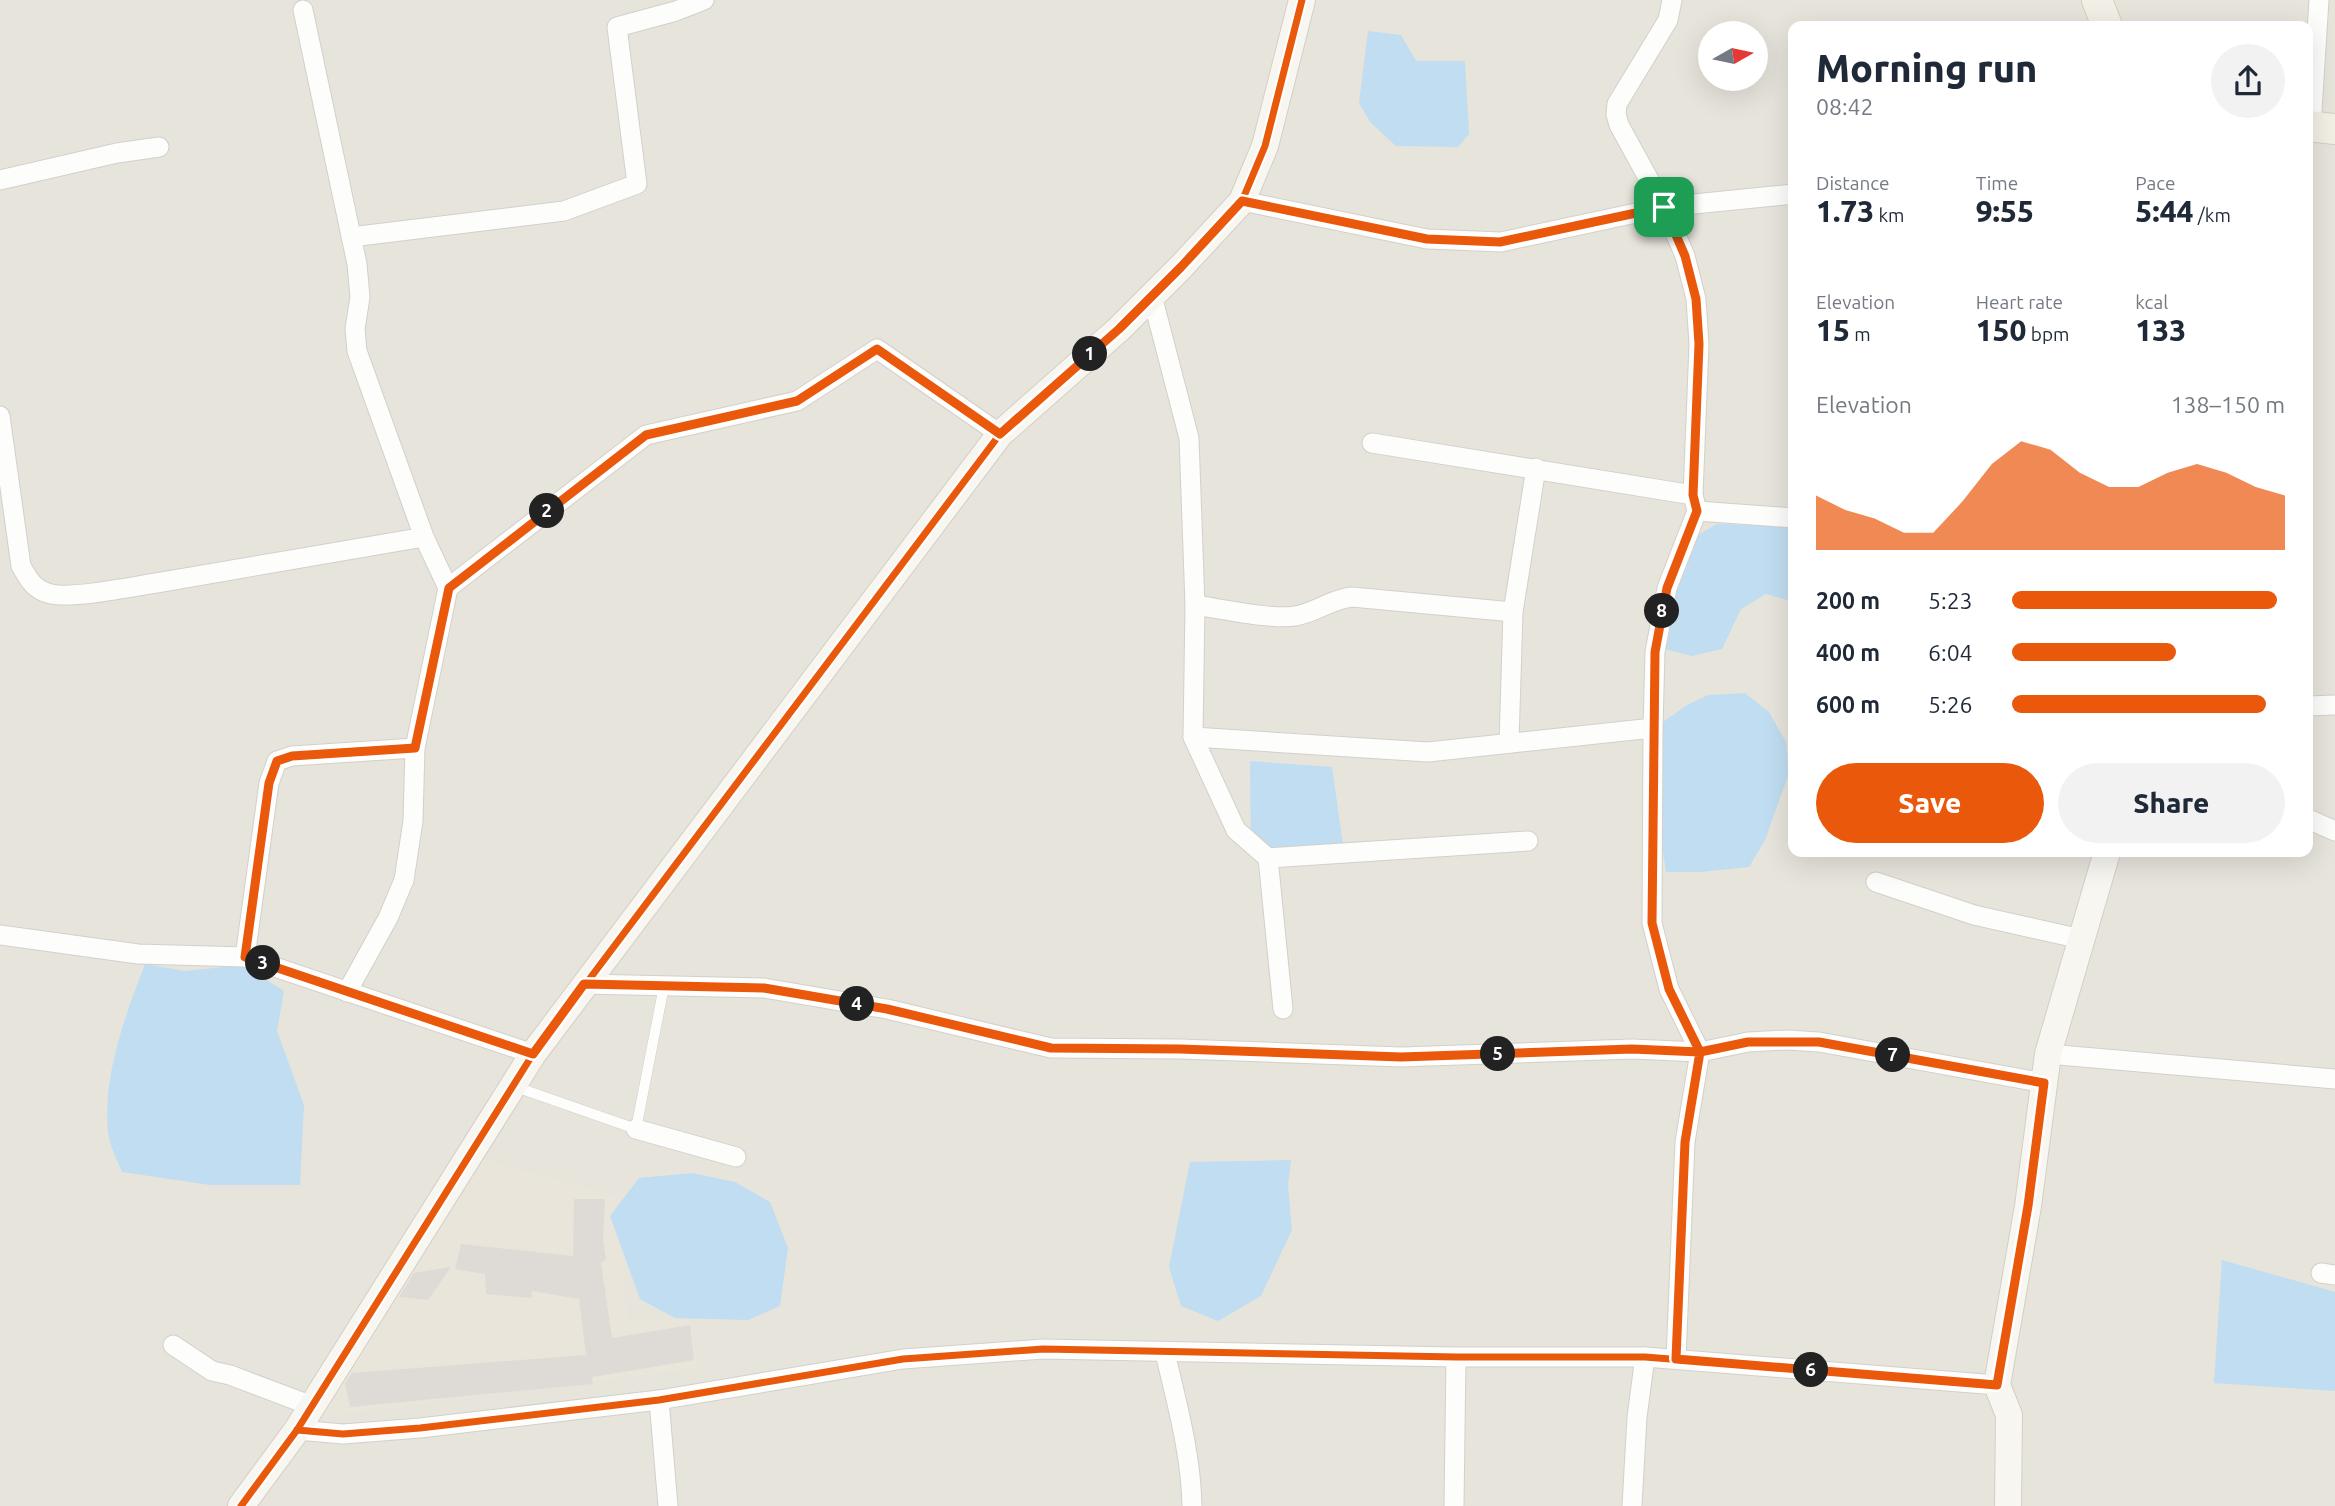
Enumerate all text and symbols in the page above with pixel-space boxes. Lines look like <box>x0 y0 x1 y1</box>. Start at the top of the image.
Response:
north arrow <box>1698 21 1768 91</box>
map controls <box>1698 21 1768 91</box>
button: share <box>2211 44 2285 118</box>
text: Morning run <box>1816 47 2037 89</box>
text: 08:42 <box>1816 94 1874 119</box>
text: Distance <box>1816 172 1890 194</box>
text: Time <box>1976 172 2018 194</box>
text: Pace <box>2135 172 2176 194</box>
pin <box>1634 177 1694 237</box>
icon: arrive <box>1645 188 1683 226</box>
text: 1.73 <box>1816 194 1874 228</box>
text: 9:55 <box>1976 194 2034 228</box>
text: 5:44 <box>2135 194 2193 228</box>
text: km <box>1874 204 1904 226</box>
text: /km <box>2193 204 2231 226</box>
text: Elevation <box>1816 291 1895 313</box>
text: Heart rate <box>1976 291 2063 313</box>
text: kcal <box>2135 291 2168 313</box>
text: 15 <box>1816 313 1850 347</box>
text: 150 <box>1976 313 2026 347</box>
text: 133 <box>2135 313 2186 347</box>
text: m <box>1850 323 1871 345</box>
text: bpm <box>2026 323 2069 345</box>
pin: 1 <box>1072 336 1108 372</box>
text: 1 <box>1084 342 1095 364</box>
text: Elevation <box>1816 392 1912 417</box>
text: 138–150 m <box>2171 392 2285 417</box>
pin: 2 <box>530 494 564 528</box>
text: 2 <box>541 499 552 521</box>
text: 200 m <box>1816 588 1880 613</box>
text: 5:23 <box>1928 588 1973 613</box>
pin: 8 <box>1644 594 1680 628</box>
text: 8 <box>1656 599 1667 621</box>
text: 400 m <box>1816 640 1880 665</box>
text: 6:04 <box>1928 640 1973 665</box>
text: 600 m <box>1816 692 1880 717</box>
text: 5:26 <box>1928 692 1973 717</box>
button: Save <box>1816 763 2044 843</box>
button: Share <box>2058 763 2285 843</box>
pin: 3 <box>246 946 280 981</box>
text: 3 <box>257 951 268 973</box>
pin: 4 <box>840 986 874 1021</box>
text: 4 <box>851 992 862 1014</box>
pin: 5 <box>1480 1036 1516 1072</box>
pin: 7 <box>1876 1038 1910 1072</box>
text: 5 <box>1492 1042 1503 1064</box>
text: 7 <box>1887 1043 1898 1065</box>
pin: 6 <box>1794 1352 1828 1388</box>
text: 6 <box>1805 1358 1816 1380</box>

